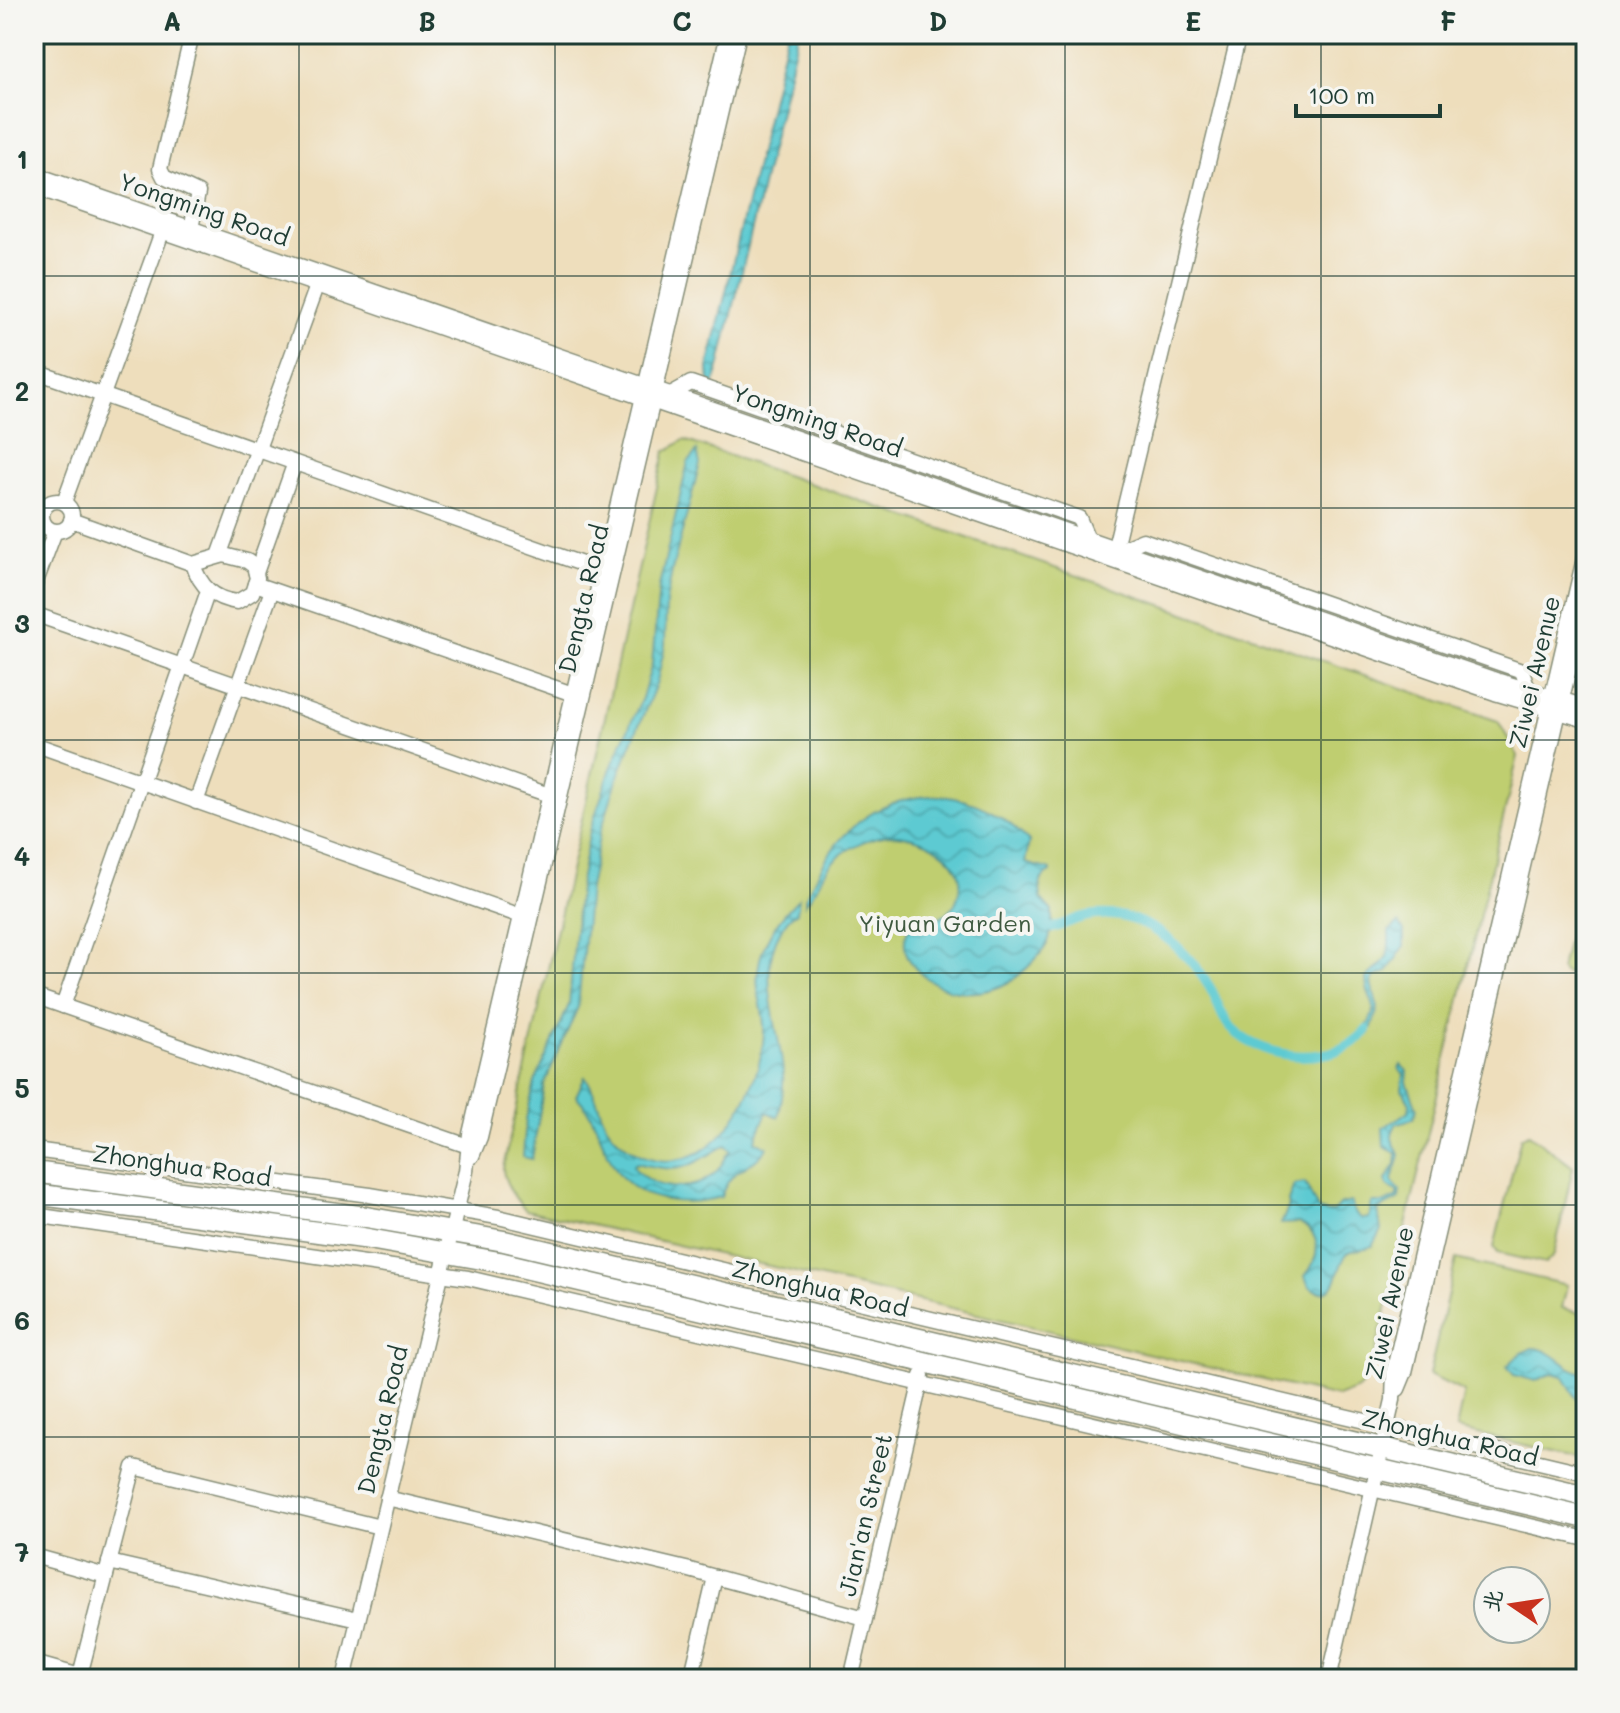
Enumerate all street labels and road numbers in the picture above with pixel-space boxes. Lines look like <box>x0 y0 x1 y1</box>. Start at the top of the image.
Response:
street label: Yongming Road <box>115 165 294 252</box>
street label: Yongming Road <box>728 376 907 463</box>
street label: Dengta Road <box>550 521 615 676</box>
street label: Ziwei Avenue <box>1501 593 1566 751</box>
street label: Zhonghua Road <box>91 1137 274 1192</box>
street label: Ziwei Avenue <box>1357 1224 1420 1382</box>
street label: Zhonghua Road <box>729 1252 912 1323</box>
street label: Dengta Road <box>349 1342 414 1497</box>
street label: Zhonghua Road <box>1359 1401 1542 1472</box>
street label: Jian'an Street <box>831 1430 898 1599</box>

